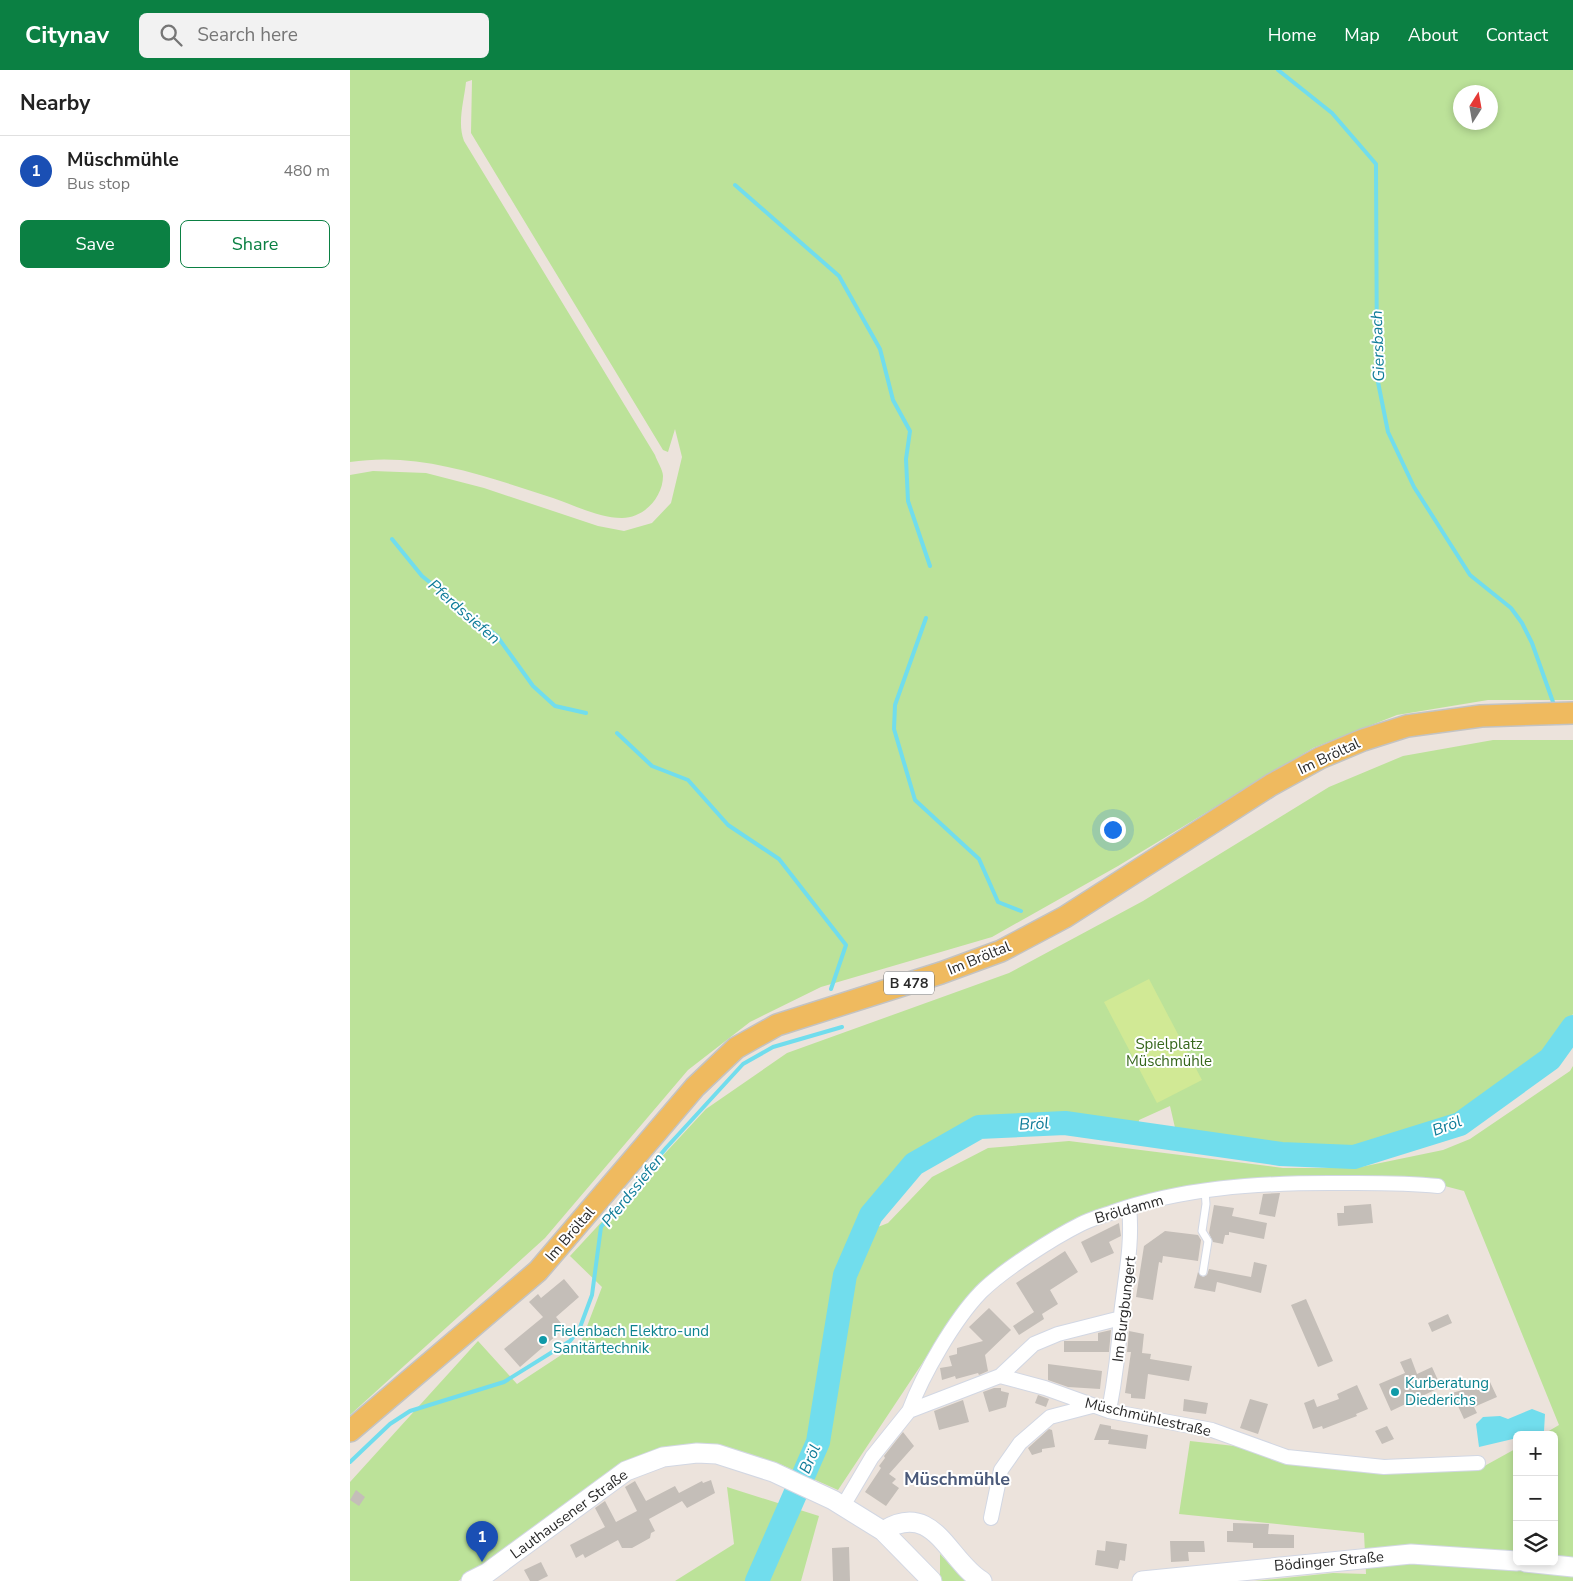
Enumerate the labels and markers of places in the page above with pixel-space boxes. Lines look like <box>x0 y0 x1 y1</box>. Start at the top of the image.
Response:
place label: Fielenbach Elektro-und Sanitärtechnik <box>553 1321 709 1358</box>
marker: Fielenbach Elektro-und Sanitärtechnik <box>537 1334 549 1346</box>
place label: Kurberatung Diederichs <box>1405 1373 1489 1410</box>
marker: Kurberatung Diederichs <box>1389 1386 1401 1398</box>
pin: 1 <box>466 1521 498 1562</box>

